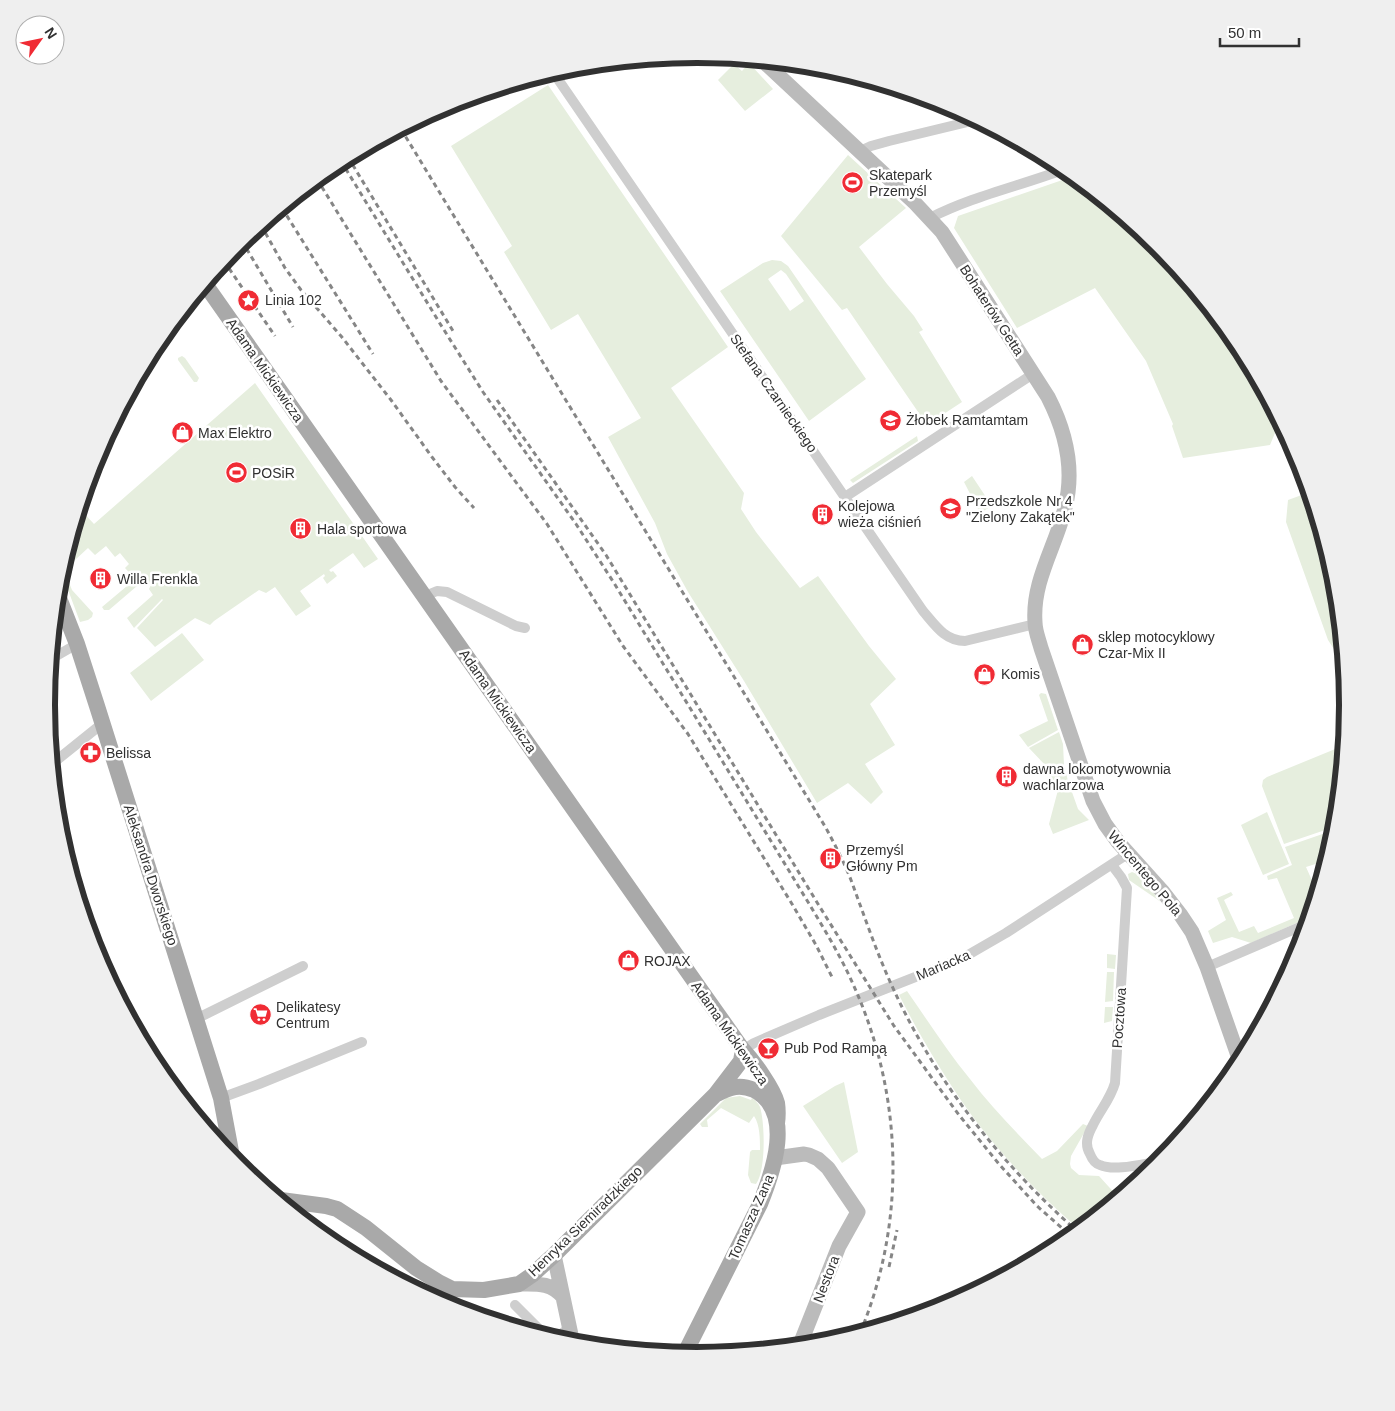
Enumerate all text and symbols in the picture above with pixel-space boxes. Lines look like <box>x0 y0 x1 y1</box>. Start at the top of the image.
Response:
north arrow <box>15 15 65 65</box>
scale bar <box>1220 15 1299 47</box>
text: N <box>41 24 60 42</box>
text: 50 m <box>1228 24 1261 41</box>
place label: Skatepark Przemyśl <box>869 167 933 199</box>
sports icon: Skatepark Przemyśl <box>841 171 865 195</box>
street label: Bohaterów Getta <box>957 262 1027 359</box>
place icon: Linia 102 <box>237 288 261 312</box>
place label: Linia 102 <box>265 292 322 308</box>
street label: Adama Mickiewicza <box>223 315 307 425</box>
street label: Stefana Czarnieckiego <box>727 331 821 455</box>
school or university icon: Żłobek Ramtamtam <box>878 408 902 432</box>
place label: Żłobek Ramtamtam <box>906 411 1028 428</box>
shop icon: Max Elektro <box>170 421 194 445</box>
place label: Max Elektro <box>198 425 272 441</box>
sports icon: POSiR <box>224 461 248 485</box>
place label: POSiR <box>252 465 295 481</box>
place label: Przedszkole Nr 4 "Zielony Zakątek" <box>966 493 1075 525</box>
school or university icon: Przedszkole Nr 4 "Zielony Zakątek" <box>938 497 962 521</box>
place label: Kolejowa wieża ciśnień <box>837 498 921 530</box>
building icon: Kolejowa wieża ciśnień <box>810 502 834 526</box>
building icon: Hala sportowa <box>289 517 313 541</box>
place label: Hala sportowa <box>317 521 407 537</box>
building icon: Willa Frenkla <box>89 567 113 591</box>
place label: Willa Frenkla <box>117 571 198 587</box>
place label: sklep motocyklowy Czar-Mix II <box>1098 629 1215 661</box>
shop icon: sklep motocyklowy Czar-Mix II <box>1070 633 1094 657</box>
street label: Adama Mickiewicza <box>456 646 540 756</box>
shop icon: Komis <box>973 662 997 686</box>
place label: Komis <box>1001 666 1040 682</box>
pharmacy icon: Belissa <box>78 741 102 765</box>
place label: Belissa <box>106 745 151 761</box>
place label: dawna lokomotywownia wachlarzowa <box>1022 761 1171 793</box>
building icon: dawna lokomotywownia wachlarzowa <box>995 765 1019 789</box>
street label: Aleksandra Dworskiego <box>121 803 181 948</box>
street label: Wincentego Pola <box>1105 827 1185 919</box>
place label: Przemyśl Główny Pm <box>846 842 918 874</box>
building icon: Przemyśl Główny Pm <box>818 846 842 870</box>
street label: Mariacka <box>914 946 972 983</box>
shop icon: ROJAX <box>616 949 640 973</box>
place label: ROJAX <box>644 953 691 969</box>
street label: Adama Mickiewicza <box>688 978 772 1088</box>
street label: Pocztowa <box>1109 987 1129 1049</box>
place label: Delikatesy Centrum <box>276 999 341 1031</box>
supermarket icon: Delikatesy Centrum <box>248 1003 272 1027</box>
bar icon: Pub Pod Rampą <box>756 1036 780 1060</box>
place label: Pub Pod Rampą <box>784 1040 887 1056</box>
street label: Henryka Siemiradzkiego <box>525 1162 645 1279</box>
street label: Tomasza Zana <box>725 1172 777 1262</box>
street label: Nestora <box>810 1253 842 1305</box>

